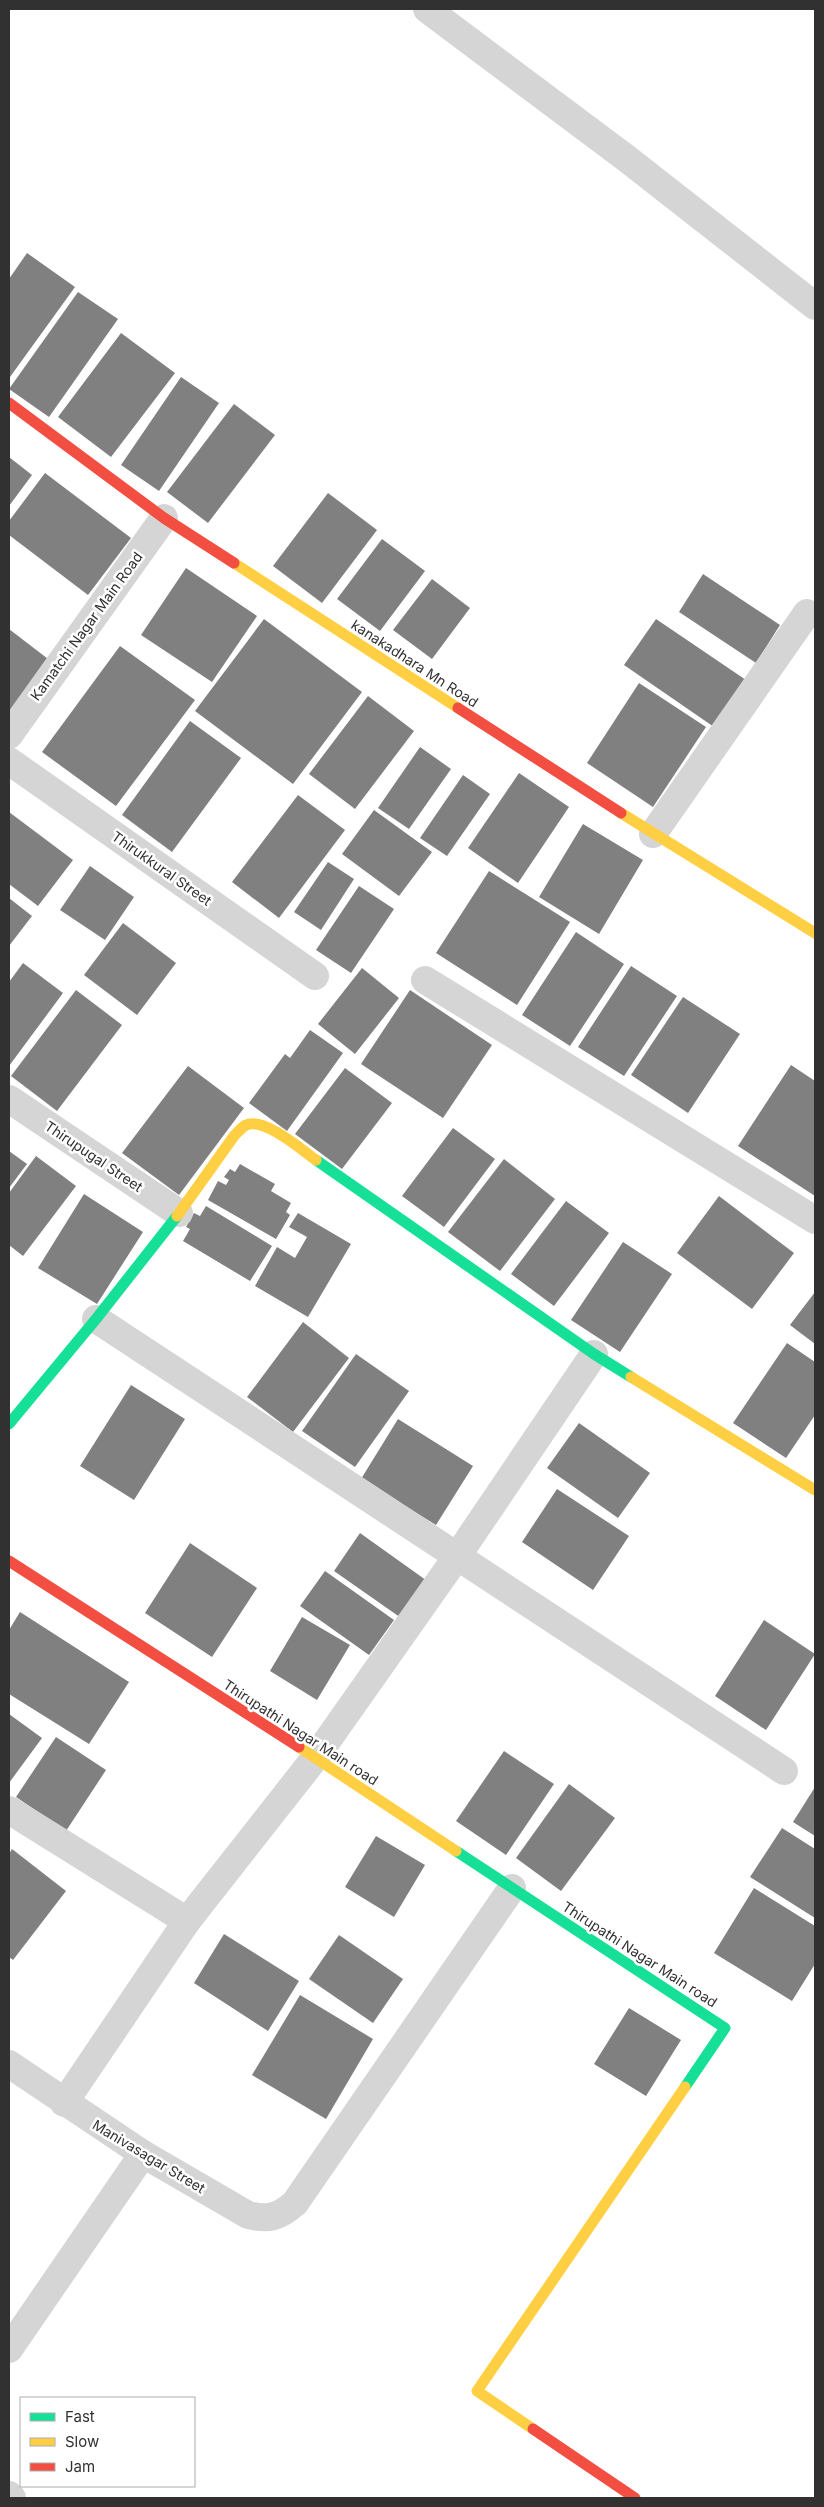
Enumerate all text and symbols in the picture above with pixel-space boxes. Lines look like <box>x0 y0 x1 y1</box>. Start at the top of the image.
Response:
street label: Kamatchi Nagar Main Road <box>26 548 146 704</box>
street label: kanakadhara Mn Road <box>348 616 482 710</box>
street label: Thirukkural Street <box>109 827 215 909</box>
street label: Thirupugal Street <box>42 1117 147 1195</box>
street label: Thirupathi Nagar Main road <box>220 1676 382 1788</box>
street label: Thirupathi Nagar Main road <box>559 1898 721 2010</box>
street label: Manivasagar Street <box>90 2116 209 2197</box>
legend <box>20 2397 195 2487</box>
text: Fast <box>65 2407 95 2426</box>
text: Slow <box>65 2432 99 2451</box>
text: Jam <box>65 2457 95 2476</box>

